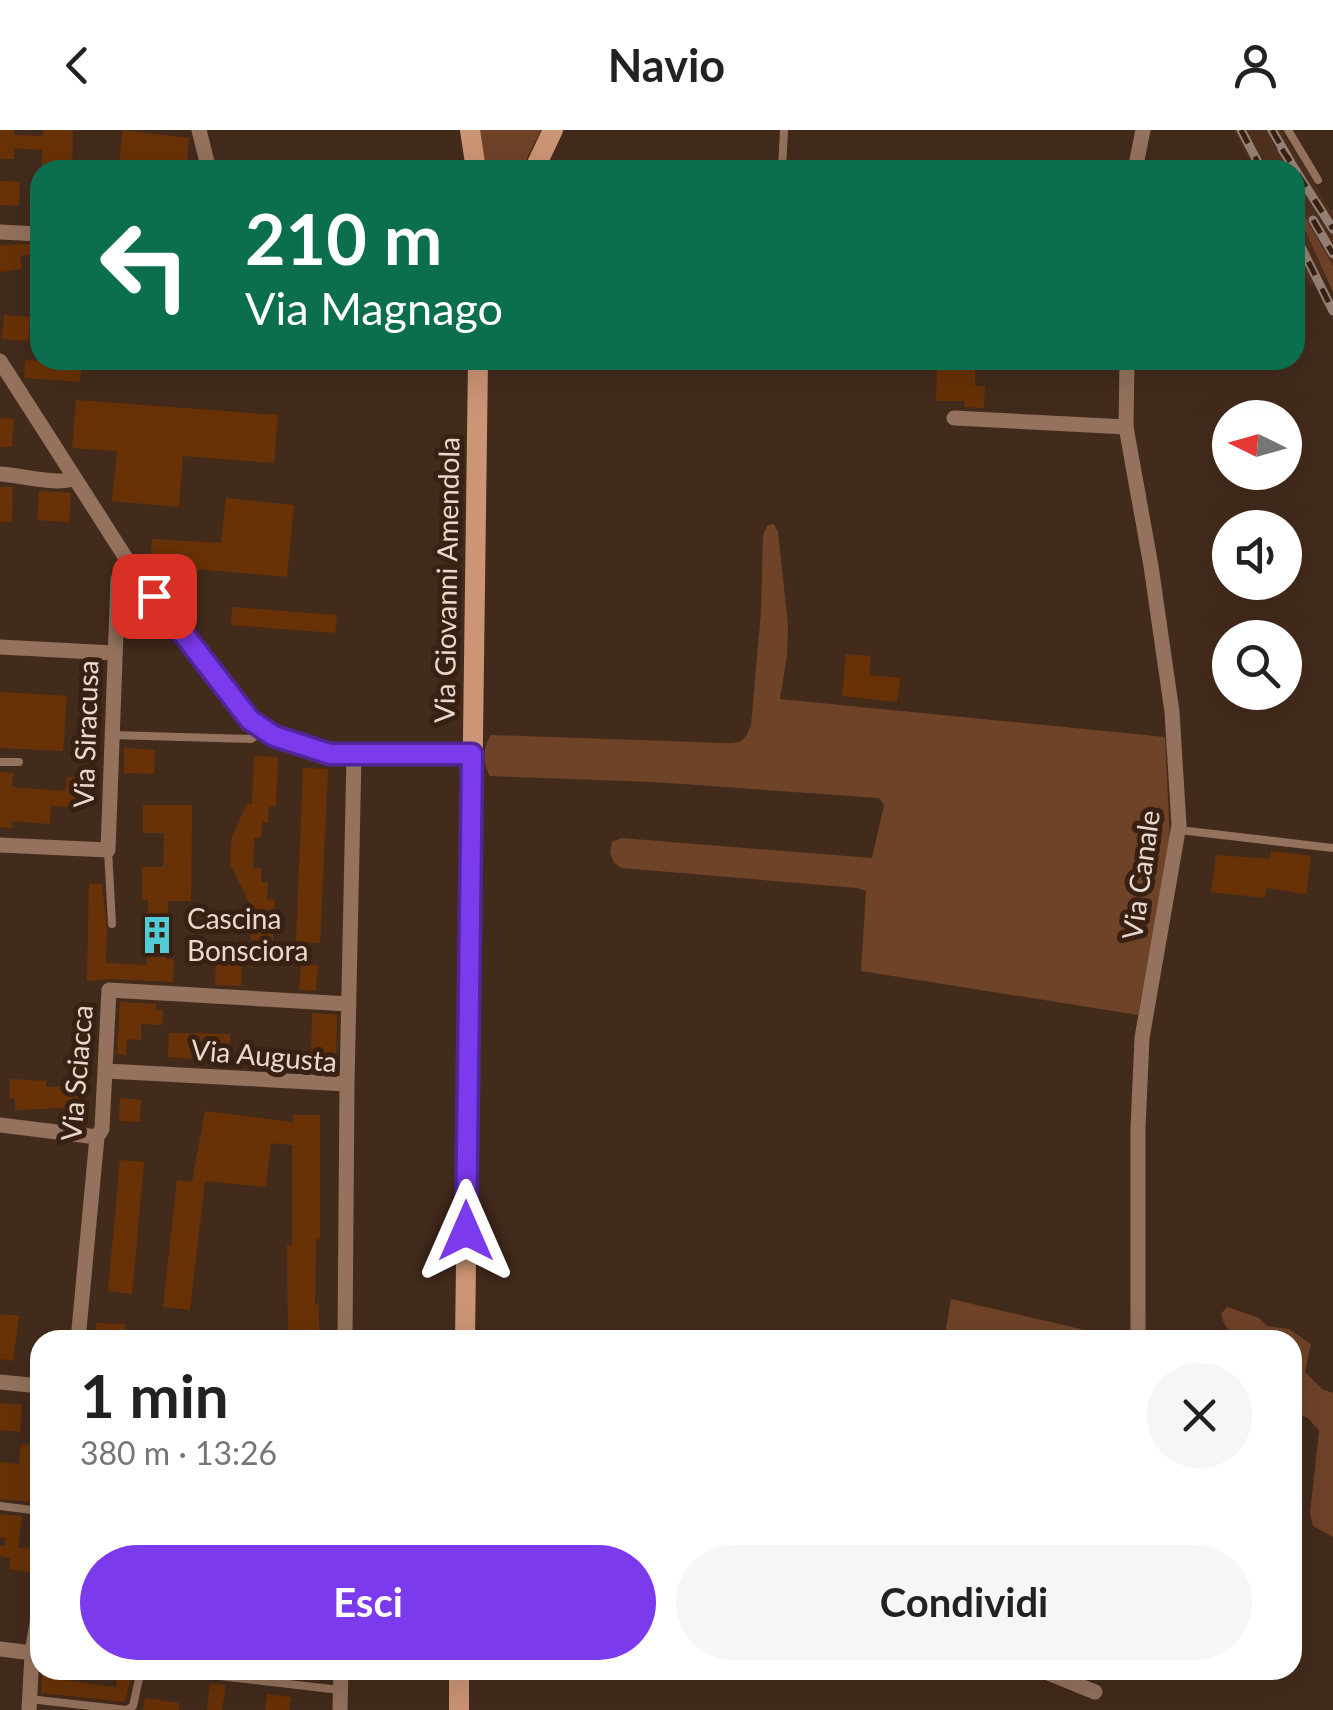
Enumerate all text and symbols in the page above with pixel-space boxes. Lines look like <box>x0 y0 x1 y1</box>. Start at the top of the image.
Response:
icon: back <box>50 38 105 93</box>
text: Navio <box>608 38 725 92</box>
icon: person <box>1228 38 1283 93</box>
text: 210 m <box>245 196 442 280</box>
icon: left <box>80 200 210 330</box>
text: Via Magnago <box>245 281 503 335</box>
north arrow <box>1212 400 1302 490</box>
map controls <box>1212 400 1302 710</box>
street label: Via Giovanni Amendola <box>427 437 465 723</box>
button: sound <box>1212 510 1302 600</box>
pin <box>112 554 197 639</box>
icon: arrive <box>127 569 182 624</box>
button: search <box>1212 620 1302 710</box>
street label: Via Siracusa <box>65 660 105 808</box>
street label: Via Canale <box>1114 808 1166 942</box>
place label: Cascina Bonsciora <box>187 901 308 967</box>
building icon: Cascina Bonsciora <box>136 914 178 956</box>
street label: Via Sciacca <box>53 1004 99 1142</box>
street label: Via Augusta <box>190 1032 338 1078</box>
position arrow <box>414 1179 518 1283</box>
text: 1 min <box>80 1359 229 1431</box>
button: close <box>1147 1363 1252 1468</box>
text: 380 m · 13:26 <box>80 1433 277 1472</box>
button: Esci <box>80 1545 656 1660</box>
button: Condividi <box>676 1545 1252 1660</box>

